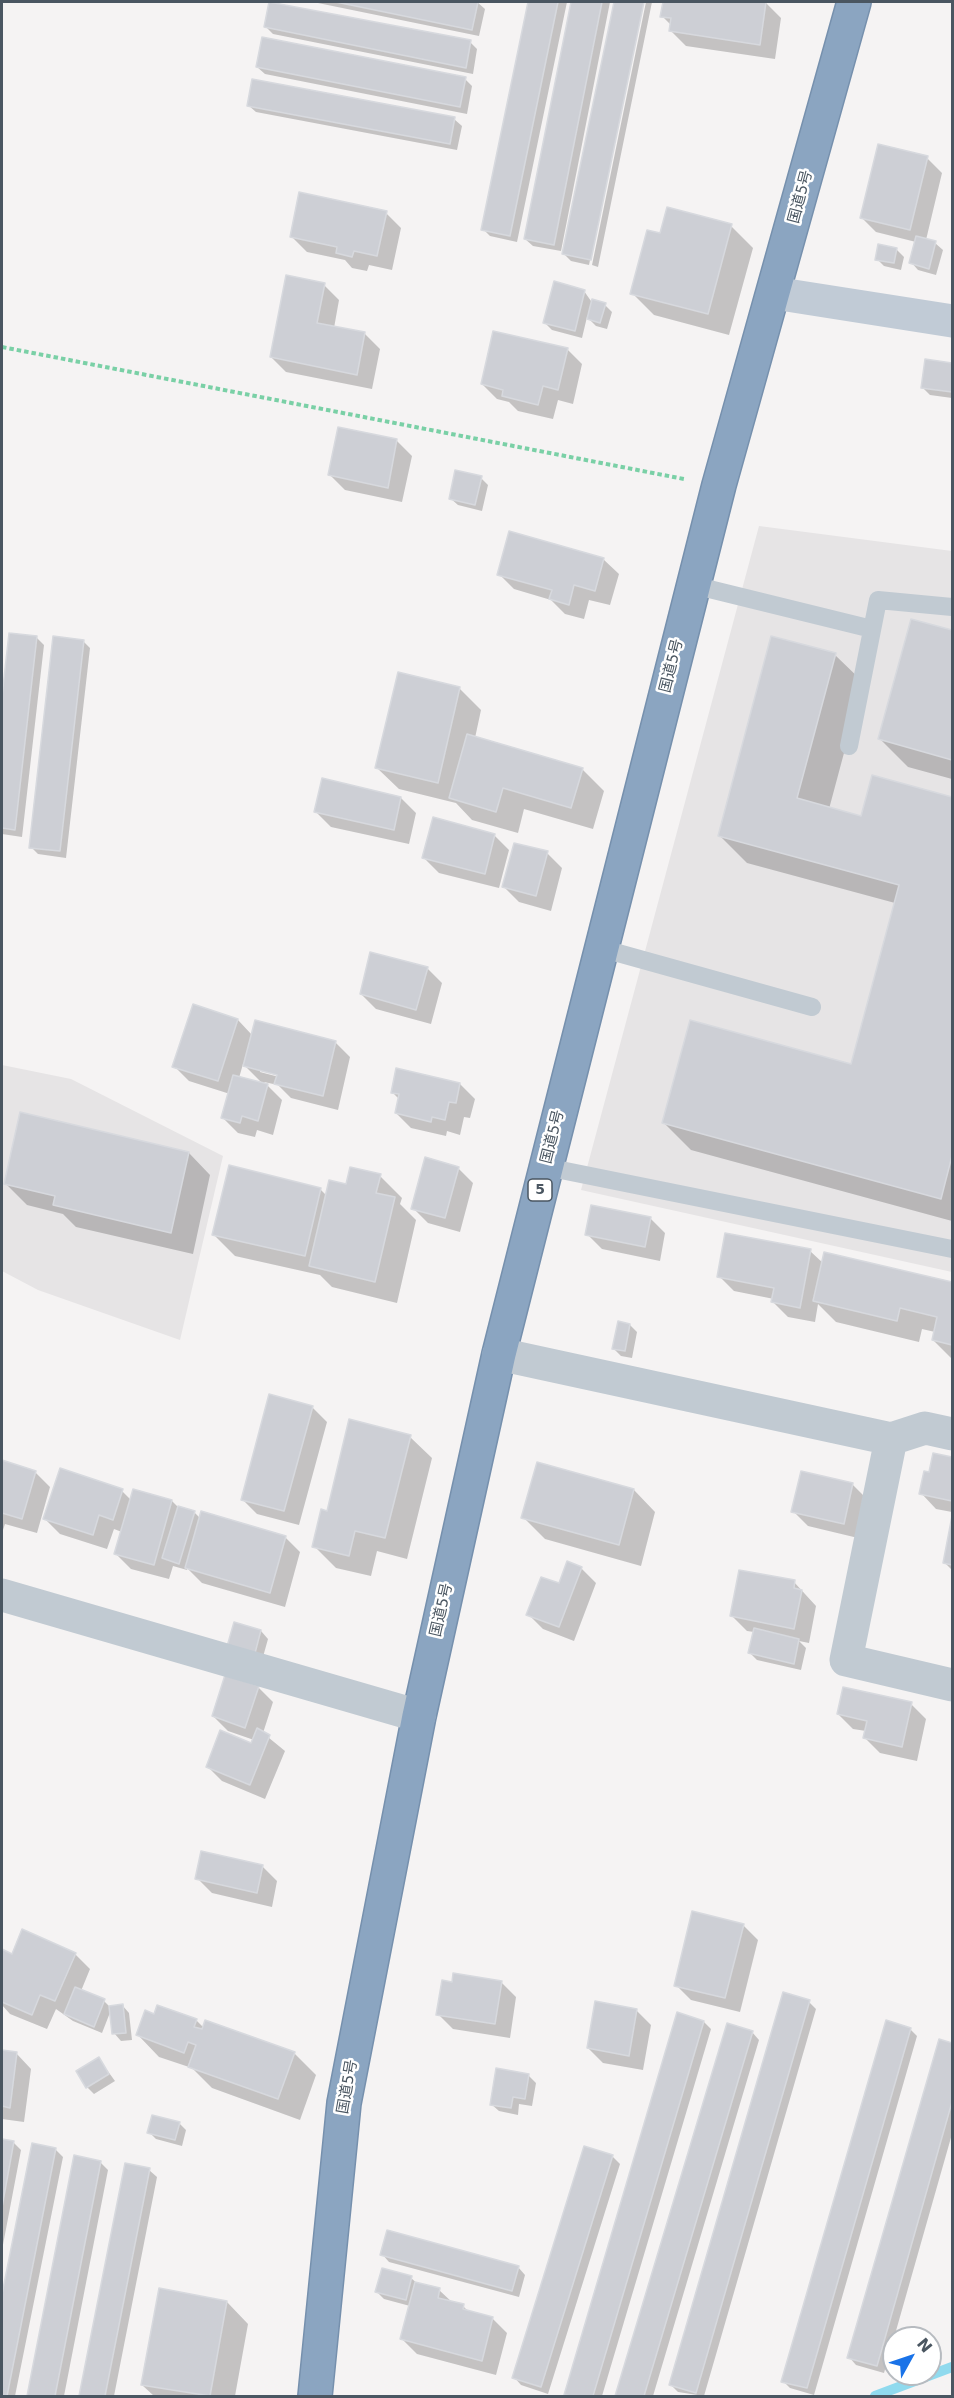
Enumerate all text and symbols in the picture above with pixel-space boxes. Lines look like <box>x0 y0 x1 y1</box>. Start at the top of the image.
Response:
street label: 国道5号 <box>785 168 817 226</box>
street label: 国道5号 <box>657 637 687 695</box>
street label: 国道5号 <box>538 1108 568 1166</box>
road number: 5 <box>528 1179 552 1201</box>
street label: 国道5号 <box>427 1581 457 1639</box>
street label: 国道5号 <box>334 2059 362 2115</box>
north arrow <box>882 2326 942 2386</box>
text: N <box>913 2334 936 2357</box>

